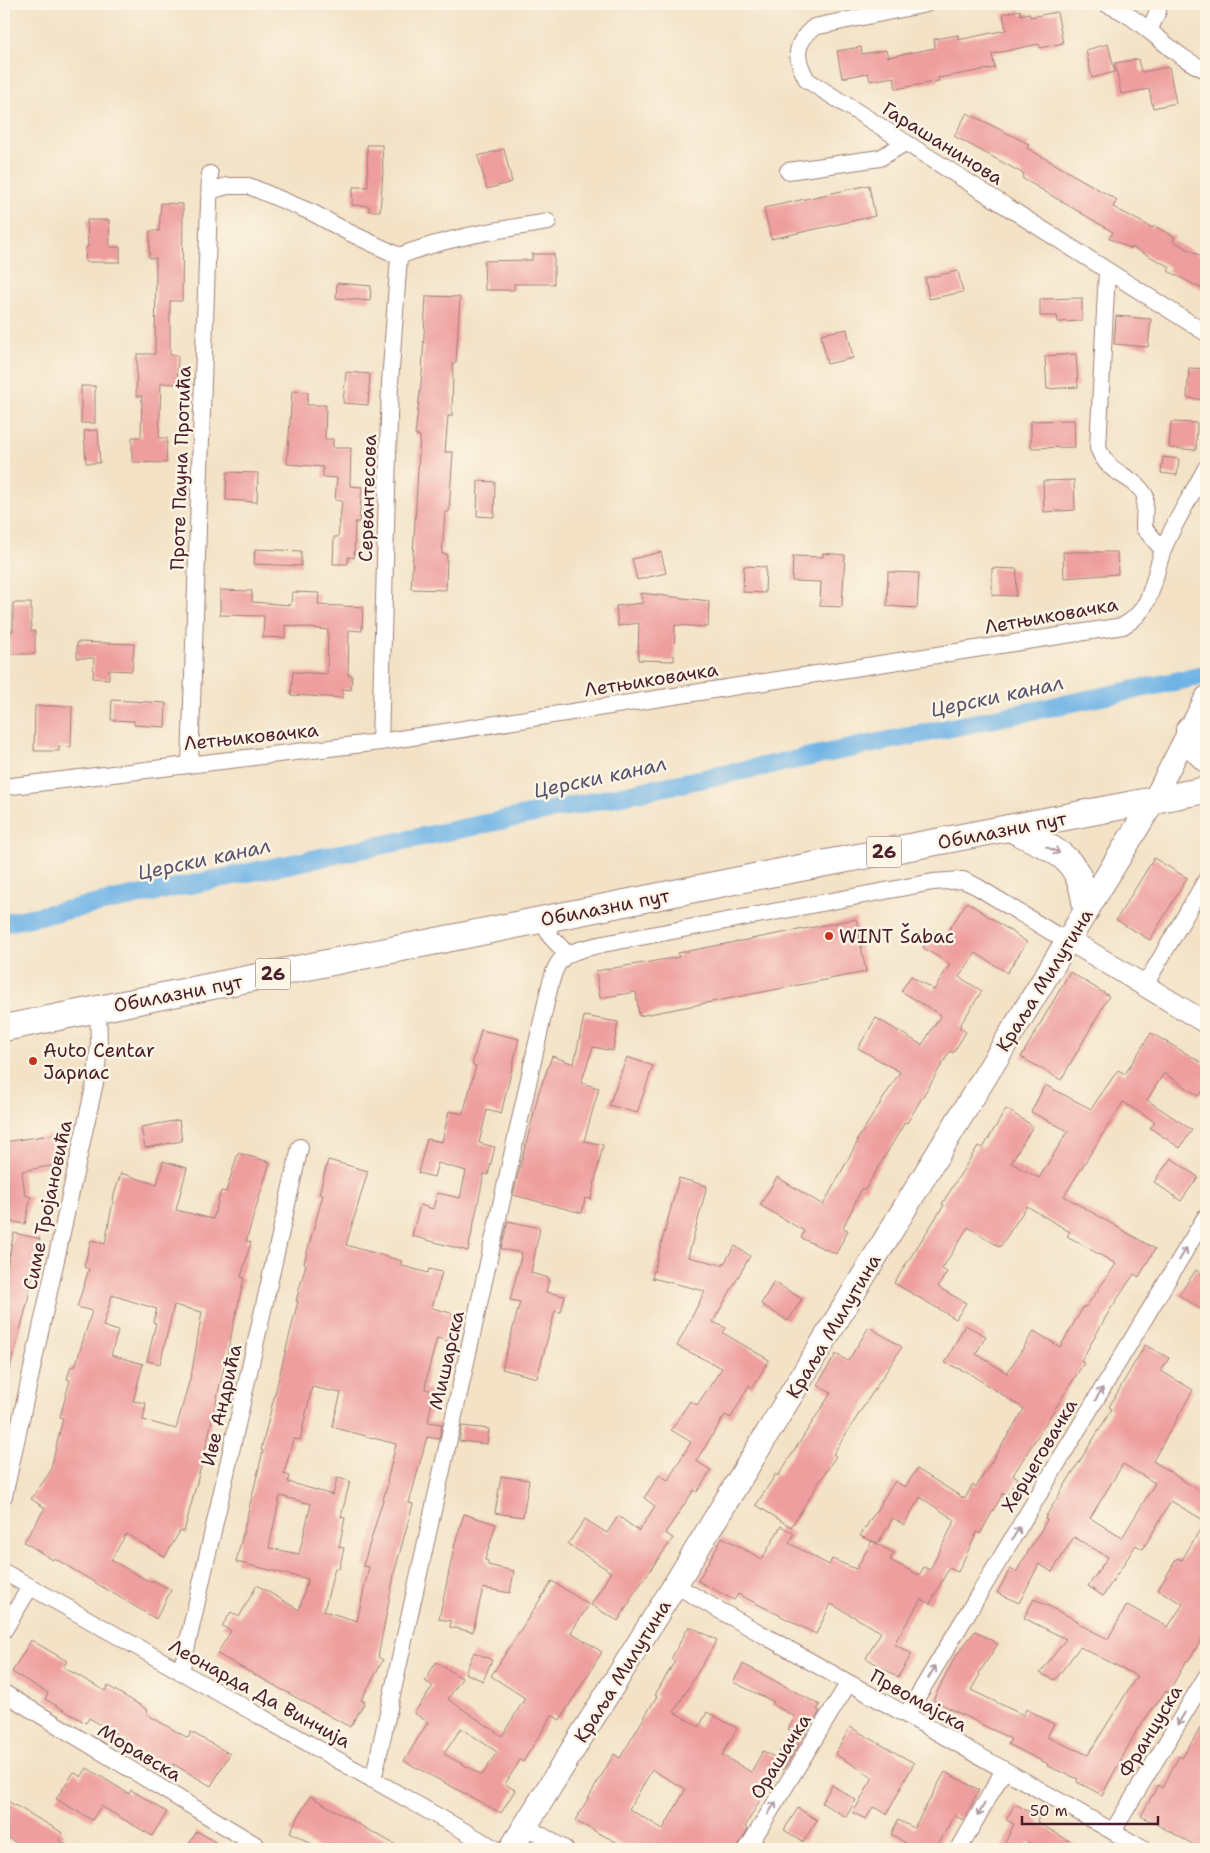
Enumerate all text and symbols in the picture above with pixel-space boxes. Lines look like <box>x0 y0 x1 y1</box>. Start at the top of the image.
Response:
street label: Гарашанинова <box>878 96 1008 191</box>
street label: Проте Пауна Протића <box>164 365 197 571</box>
street label: Сервантесова <box>353 434 382 562</box>
street label: Летњиковачка <box>982 591 1120 640</box>
street label: Летњиковачка <box>582 657 720 702</box>
water label: Церски канал <box>928 669 1066 723</box>
street label: Летњиковачка <box>183 717 320 756</box>
water label: Церски канал <box>531 750 669 804</box>
street label: Обилазни пут <box>935 806 1069 855</box>
water label: Церски канал <box>135 832 273 886</box>
road number: 26 <box>866 836 902 868</box>
one-way arrow <box>1045 846 1060 855</box>
street label: Обилазни пут <box>538 883 672 932</box>
street label: Краља Милутина <box>990 904 1099 1057</box>
place label: WINT Šabac <box>839 923 954 949</box>
marker: WINT Šabac <box>823 930 835 942</box>
road number: 26 <box>256 959 290 990</box>
street label: Обилазни пут <box>111 969 245 1018</box>
place label: Auto Centar Japnac <box>43 1038 155 1085</box>
marker: Auto Centar Japnac <box>27 1055 39 1067</box>
street label: Симе Тројановића <box>17 1118 78 1292</box>
one-way arrow <box>1179 1248 1189 1262</box>
street label: Краља Милутина <box>780 1249 887 1403</box>
street label: Мишарска <box>423 1308 470 1412</box>
street label: Иве Андрића <box>195 1342 248 1468</box>
one-way arrow <box>1095 1387 1105 1401</box>
street label: Херцеговачка <box>996 1394 1083 1517</box>
one-way arrow <box>1011 1526 1021 1540</box>
street label: Краља Милутина <box>568 1595 677 1748</box>
street label: Леонарда Да Винчија <box>164 1633 355 1754</box>
street label: Првомајска <box>866 1663 972 1737</box>
one-way arrow <box>927 1666 937 1680</box>
street label: Француска <box>1113 1680 1188 1782</box>
street label: Орашачка <box>744 1709 817 1804</box>
one-way arrow <box>1175 1711 1185 1725</box>
street label: Моравска <box>93 1718 186 1787</box>
scale bar <box>1022 1793 1159 1825</box>
one-way arrow <box>768 1801 778 1815</box>
text: 50 m <box>1030 1801 1068 1821</box>
one-way arrow <box>976 1802 986 1816</box>

